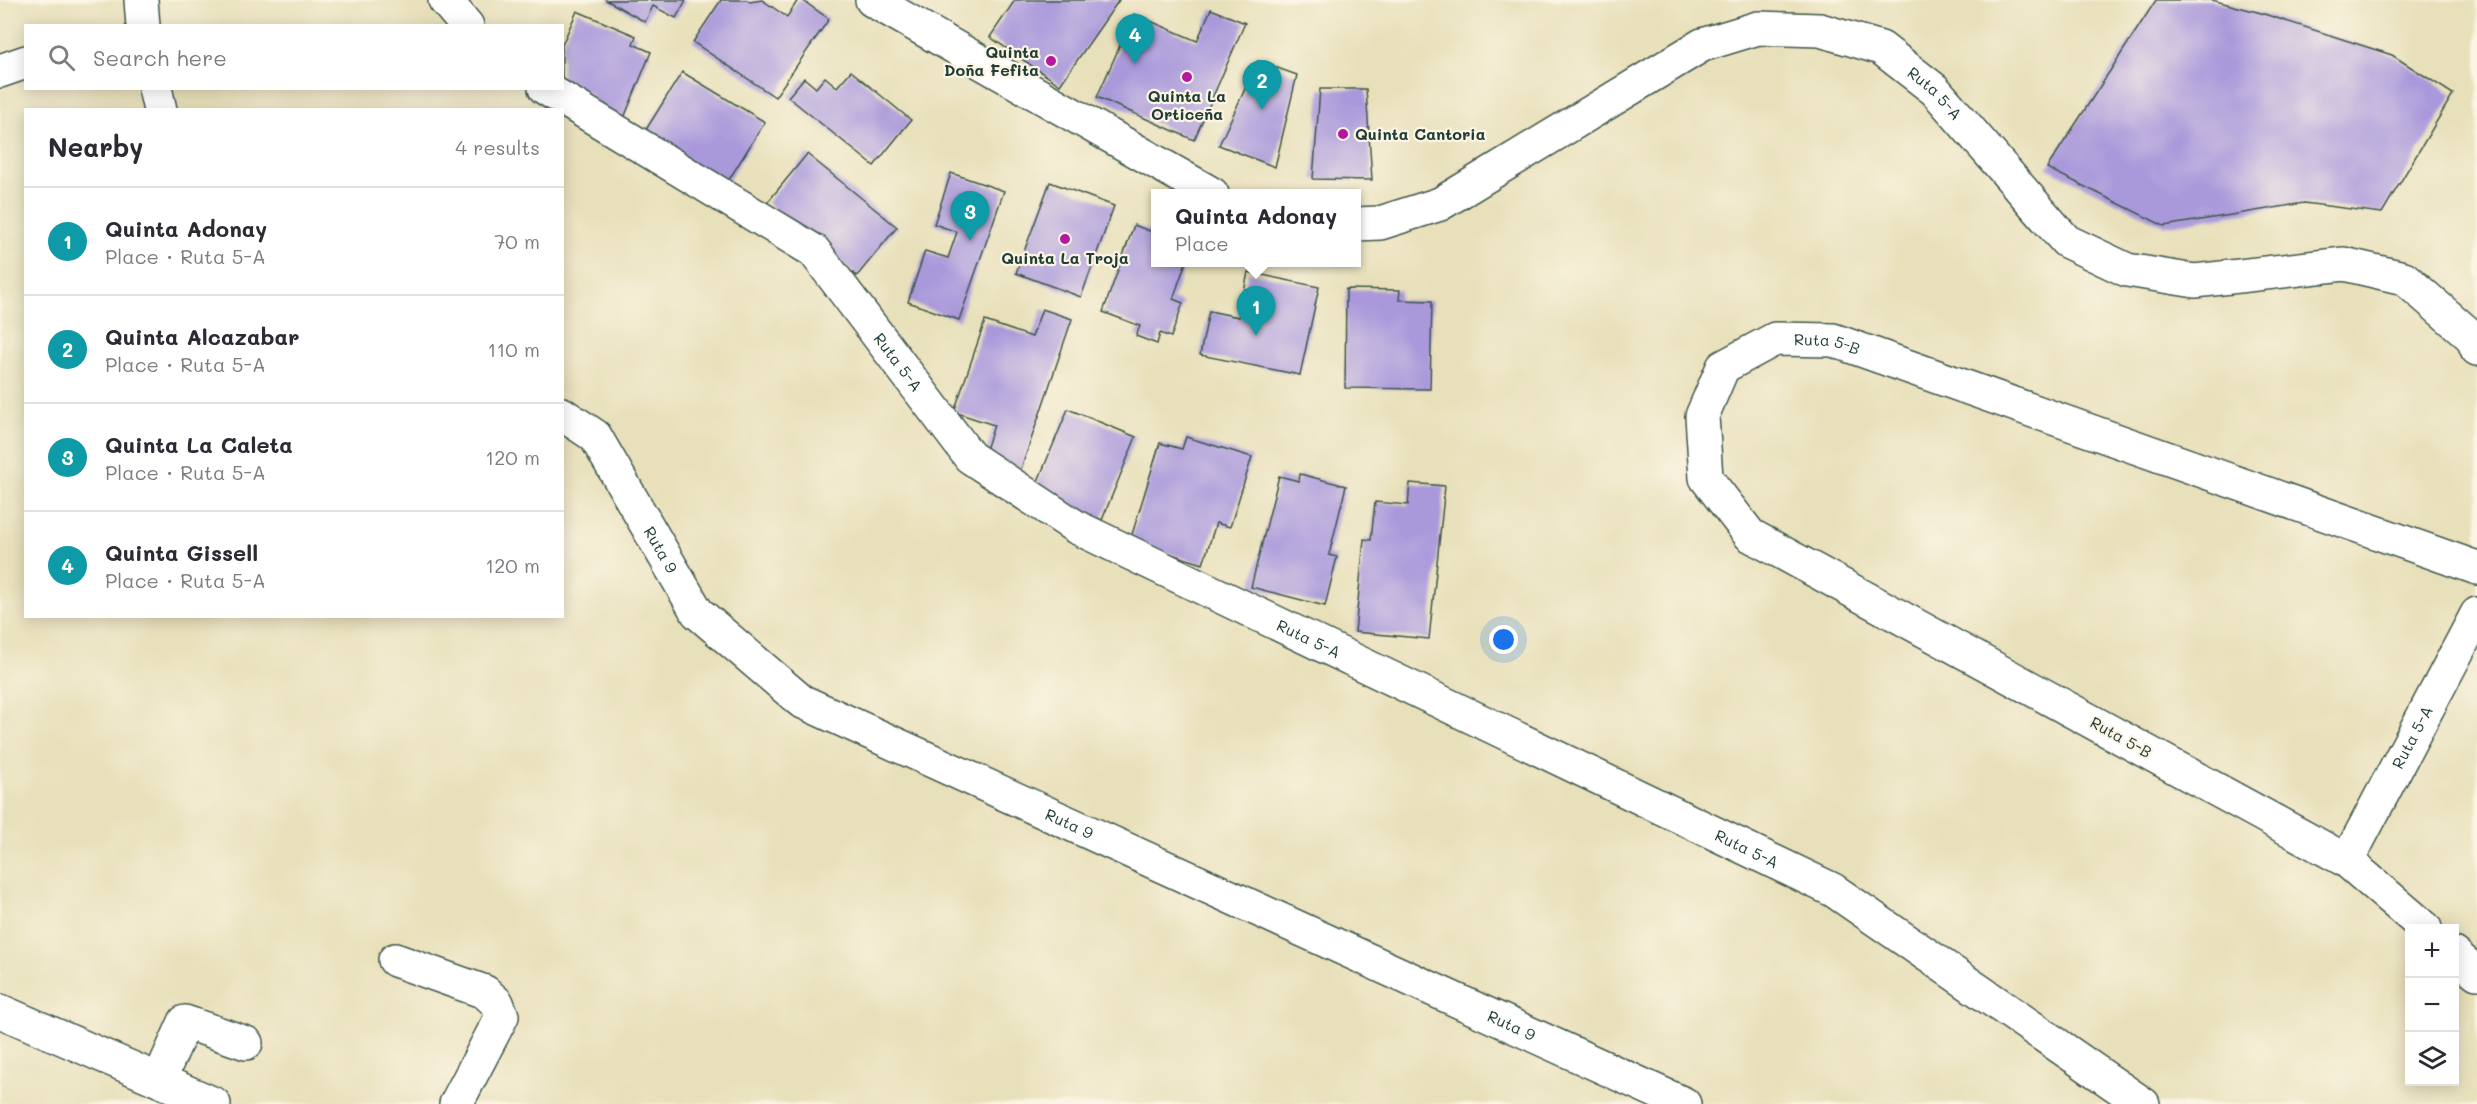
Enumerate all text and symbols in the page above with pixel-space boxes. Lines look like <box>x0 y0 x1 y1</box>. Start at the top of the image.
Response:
pin: 4 <box>1116 14 1154 64</box>
search box <box>24 24 564 90</box>
icon: search <box>45 41 78 74</box>
place label: Quinta Doña Fefita <box>944 41 1039 80</box>
text: Search here <box>93 43 227 72</box>
marker: Quinta Doña Fefita <box>1044 54 1058 68</box>
pin: 2 <box>1242 60 1282 110</box>
street label: Ruta 5-A <box>1903 62 1967 124</box>
marker: Quinta La Orticeña <box>1180 70 1194 84</box>
place label: Quinta La Orticeña <box>1148 85 1226 124</box>
place label: Quinta Cantoria <box>1355 123 1486 144</box>
marker: Quinta Cantoria <box>1336 127 1350 141</box>
text: Nearby <box>48 130 143 164</box>
text: 4 results <box>455 134 540 160</box>
popup <box>1151 189 1361 267</box>
pin: 3 <box>950 192 990 241</box>
text: Quinta Adonay <box>1175 201 1337 230</box>
text: Quinta Adonay <box>105 214 267 243</box>
text: 1 <box>63 228 72 254</box>
text: 70 m <box>494 228 540 254</box>
text: Place <box>1175 230 1229 256</box>
marker: Quinta La Troja <box>1058 232 1072 246</box>
text: Place · Ruta 5-A <box>105 243 266 269</box>
place label: Quinta La Troja <box>1001 247 1129 268</box>
pin: 1 <box>1236 286 1276 336</box>
text: Quinta Alcazabar <box>105 322 299 351</box>
street label: Ruta 5-A <box>870 328 928 395</box>
street label: Ruta 5-B <box>1794 328 1863 359</box>
text: 2 <box>62 336 73 362</box>
text: 110 m <box>487 336 540 362</box>
text: Place · Ruta 5-A <box>105 351 266 377</box>
text: Quinta La Caleta <box>105 430 293 459</box>
text: 3 <box>62 444 74 470</box>
text: 120 m <box>485 444 540 470</box>
text: Place · Ruta 5-A <box>105 459 266 485</box>
street label: Ruta 9 <box>640 522 683 577</box>
text: Quinta Gissell <box>105 538 258 567</box>
text: 4 <box>61 552 74 578</box>
text: 120 m <box>485 552 540 578</box>
text: Place · Ruta 5-A <box>105 567 266 593</box>
street label: Ruta 5-A <box>1274 614 1344 662</box>
your location <box>1489 625 1518 654</box>
street label: Ruta 5-A <box>2387 702 2437 772</box>
street label: Ruta 5-B <box>2087 711 2156 762</box>
street label: Ruta 9 <box>1042 803 1097 843</box>
street label: Ruta 5-A <box>1712 824 1782 873</box>
map controls <box>2405 924 2459 1086</box>
button: + <box>2405 924 2459 978</box>
button: − <box>2405 978 2459 1032</box>
street label: Ruta 9 <box>1484 1005 1539 1045</box>
button: layers <box>2405 1032 2459 1086</box>

